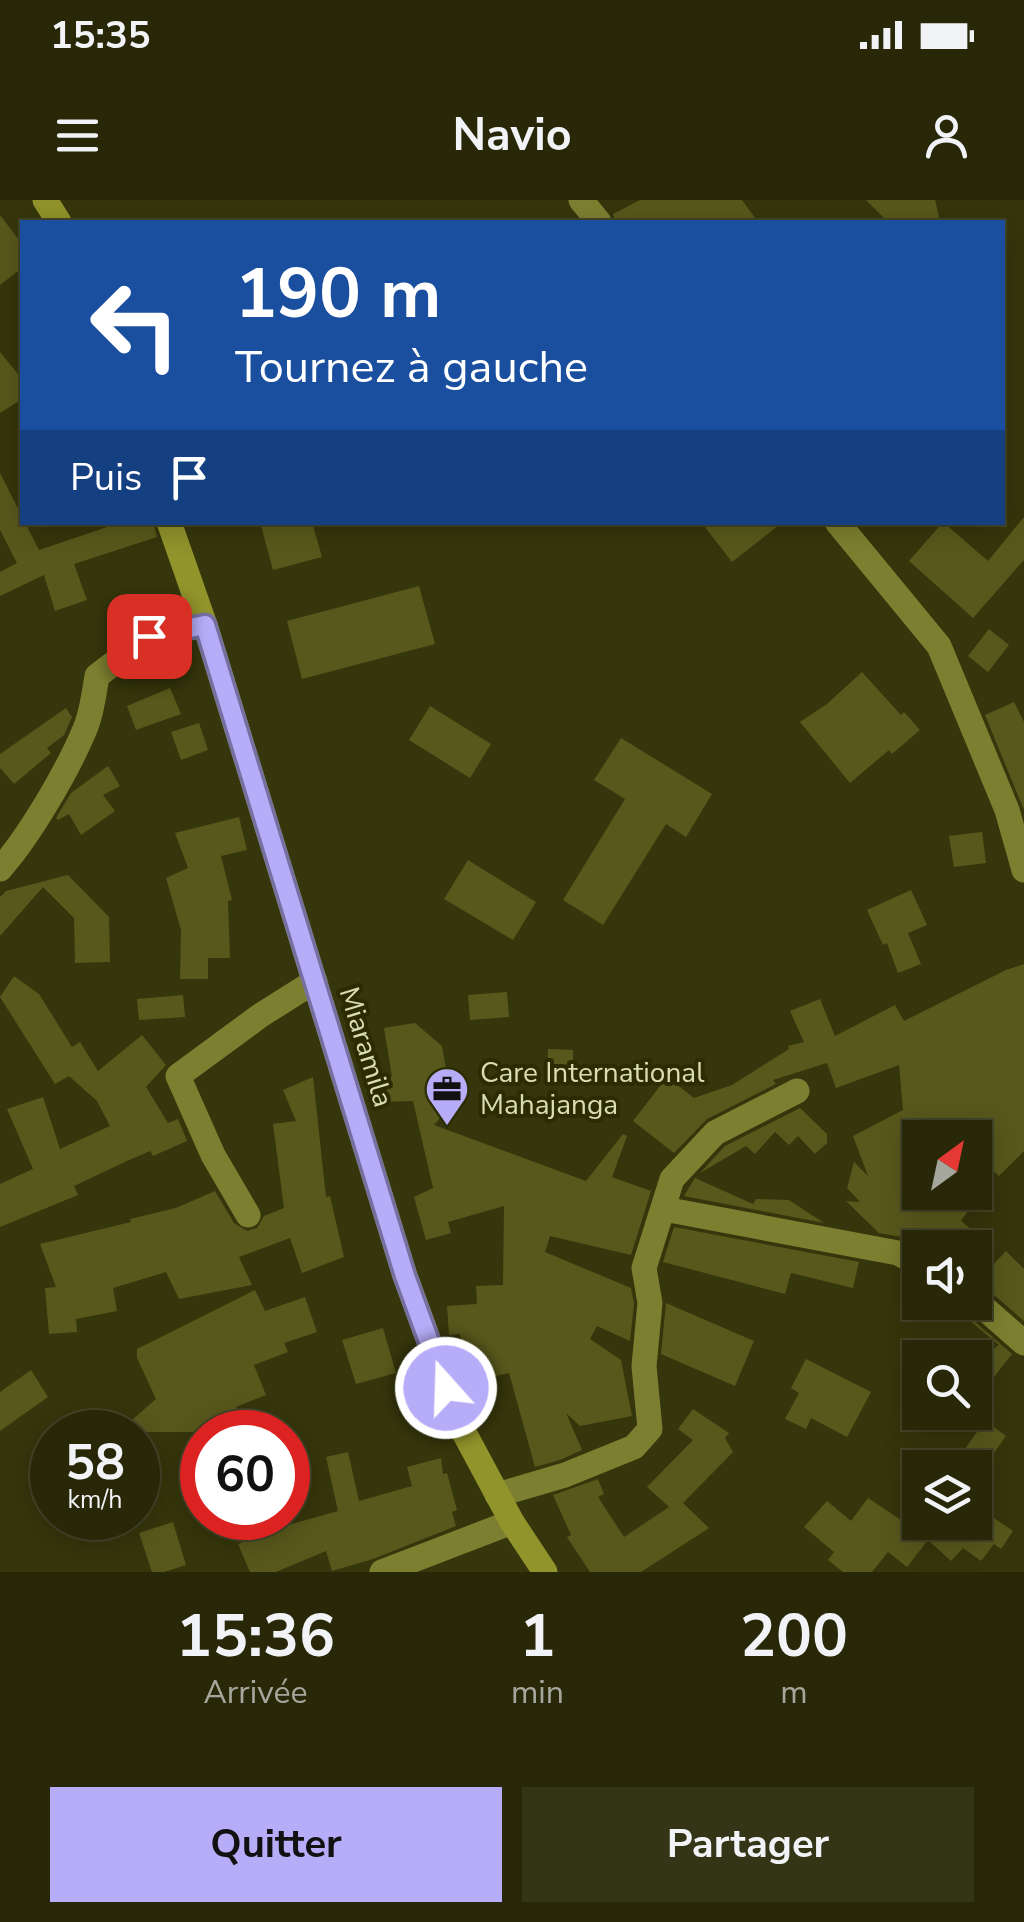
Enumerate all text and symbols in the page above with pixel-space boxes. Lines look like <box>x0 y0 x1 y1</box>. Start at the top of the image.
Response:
text: 15:35 <box>50 10 151 61</box>
text: Navio <box>452 105 572 166</box>
icon: menu <box>50 108 105 163</box>
icon: person <box>919 108 974 163</box>
text: 190 m <box>235 246 441 342</box>
icon: left <box>70 260 200 390</box>
text: Tournez à gauche <box>235 337 588 398</box>
icon: arrive <box>162 450 217 505</box>
text: Puis <box>70 452 142 503</box>
pin <box>107 594 192 679</box>
icon: arrive <box>122 609 177 664</box>
street label: Miaramila <box>330 982 402 1112</box>
place label: Care International Mahajanga <box>480 1054 705 1124</box>
office icon: Care International Mahajanga <box>424 1066 470 1127</box>
north arrow <box>902 1120 992 1210</box>
map controls <box>902 1120 992 1540</box>
button: sound <box>902 1230 992 1320</box>
position arrow <box>394 1336 498 1440</box>
button: search <box>902 1340 992 1430</box>
speed limit sign: 60 <box>180 1410 310 1540</box>
text: 58 <box>65 1428 125 1497</box>
button: layers <box>902 1450 992 1540</box>
text: km/h <box>67 1483 123 1517</box>
text: 15:36 <box>176 1595 335 1677</box>
text: 1 <box>519 1595 555 1677</box>
text: 200 <box>740 1595 848 1677</box>
text: Arrivée <box>203 1671 307 1714</box>
text: min <box>511 1671 564 1714</box>
text: m <box>780 1671 808 1714</box>
button: Quitter <box>50 1787 502 1902</box>
button: Partager <box>522 1787 974 1902</box>

